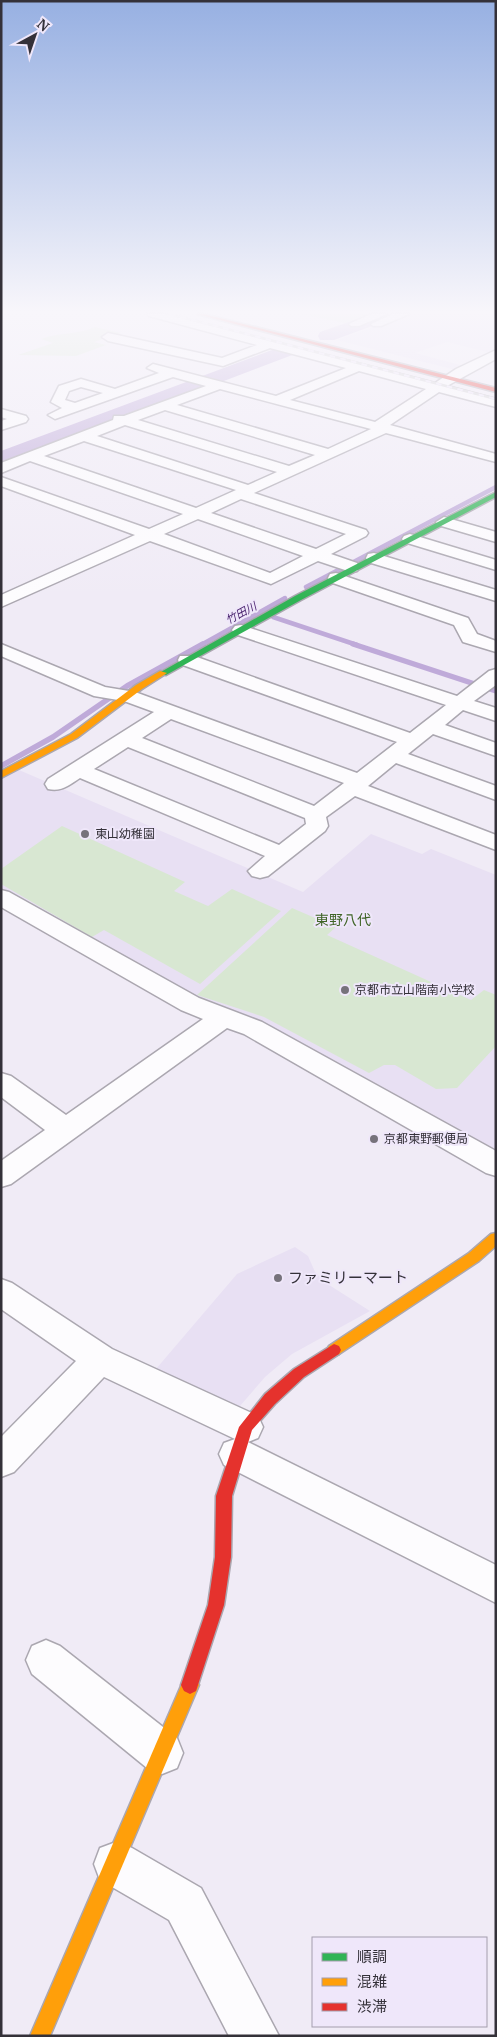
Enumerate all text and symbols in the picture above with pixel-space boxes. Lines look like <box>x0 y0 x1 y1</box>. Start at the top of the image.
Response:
north arrow <box>10 10 60 60</box>
text: N <box>34 14 54 36</box>
water label: 竹田川 <box>223 599 260 627</box>
place label: 東山幼稚園 <box>95 826 155 841</box>
marker: 東山幼稚園 <box>79 828 91 840</box>
district label: 東野八代 <box>315 910 371 929</box>
place label: 京都市立山階南小学校 <box>355 982 475 997</box>
marker: 京都市立山階南小学校 <box>339 984 351 996</box>
place label: 京都東野郵便局 <box>384 1131 468 1146</box>
marker: 京都東野郵便局 <box>368 1133 380 1145</box>
place label: ファミリーマート <box>288 1267 408 1287</box>
marker: ファミリーマート <box>272 1272 284 1284</box>
legend <box>312 1937 487 2027</box>
text: 順調 <box>357 1946 387 1966</box>
text: 混雑 <box>357 1971 387 1991</box>
text: 渋滞 <box>357 1996 387 2016</box>

